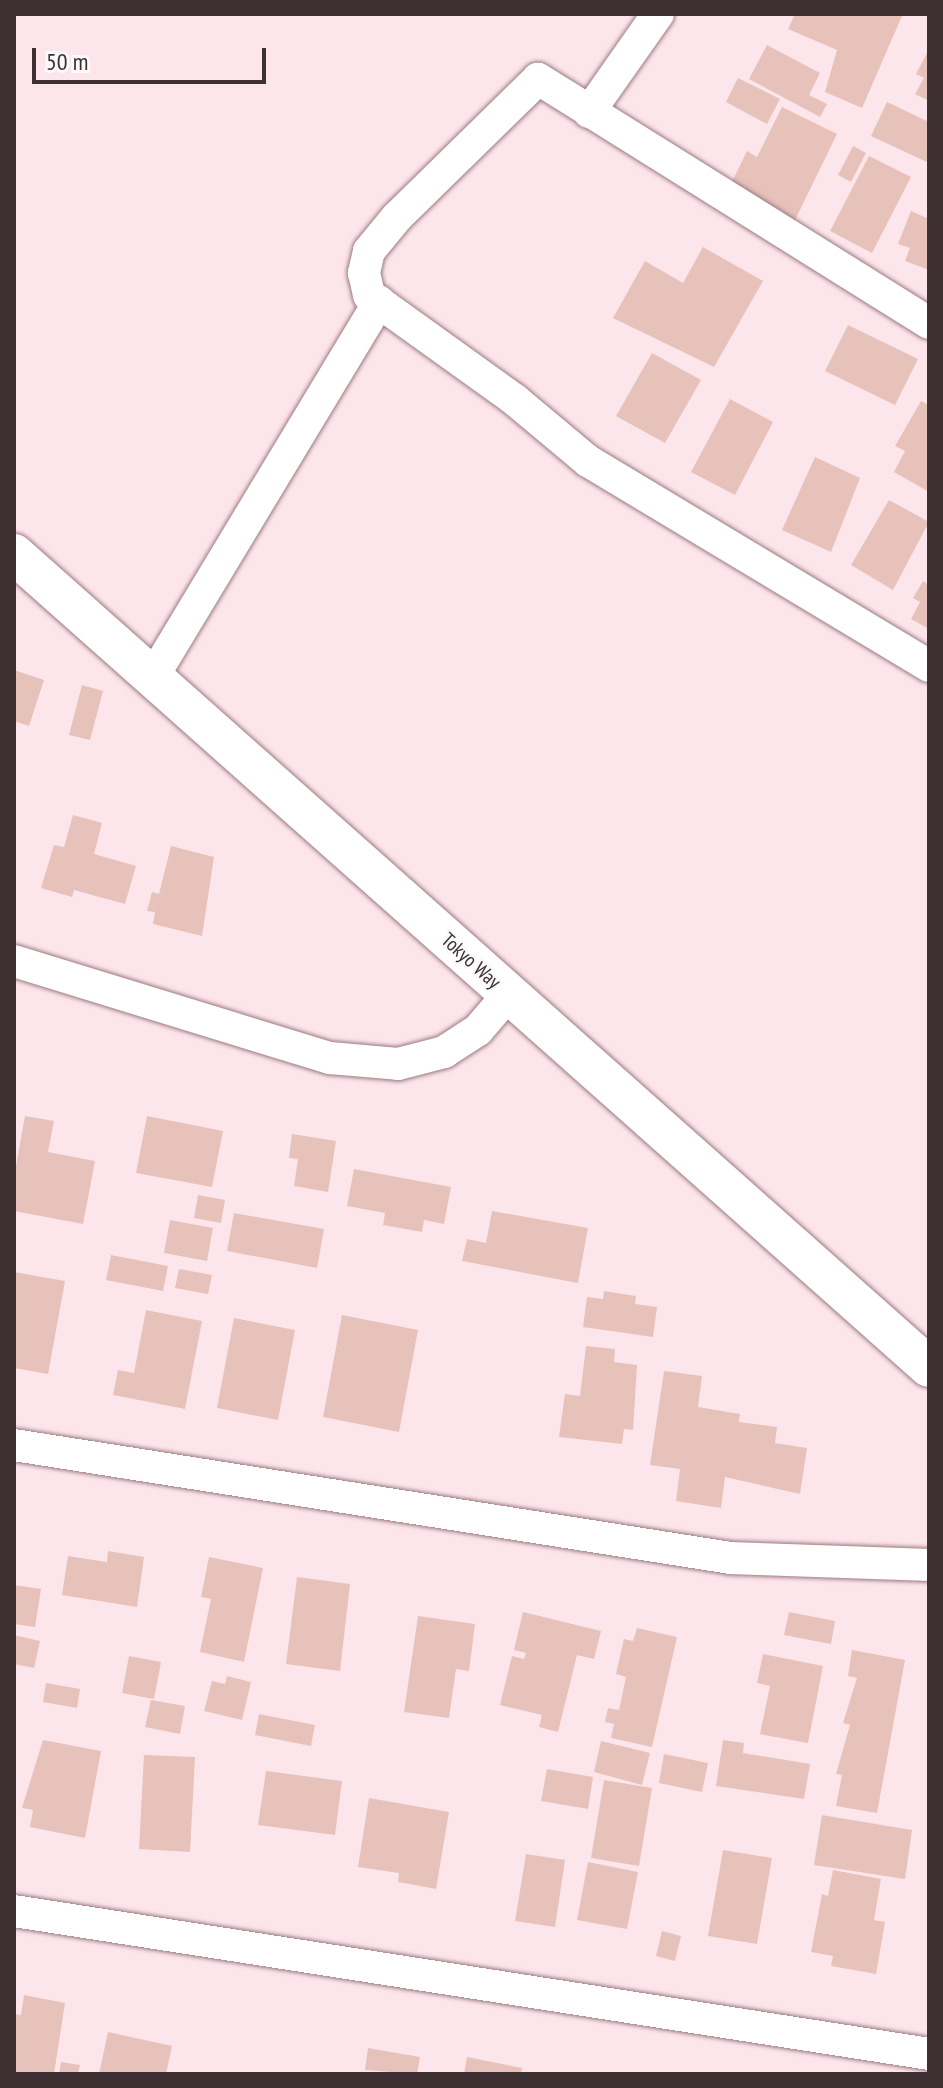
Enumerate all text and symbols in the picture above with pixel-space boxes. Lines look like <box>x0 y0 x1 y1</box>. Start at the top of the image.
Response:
scale bar <box>36 32 270 82</box>
text: 50 m <box>46 46 88 77</box>
street label: Tokyo Way <box>436 928 506 994</box>

